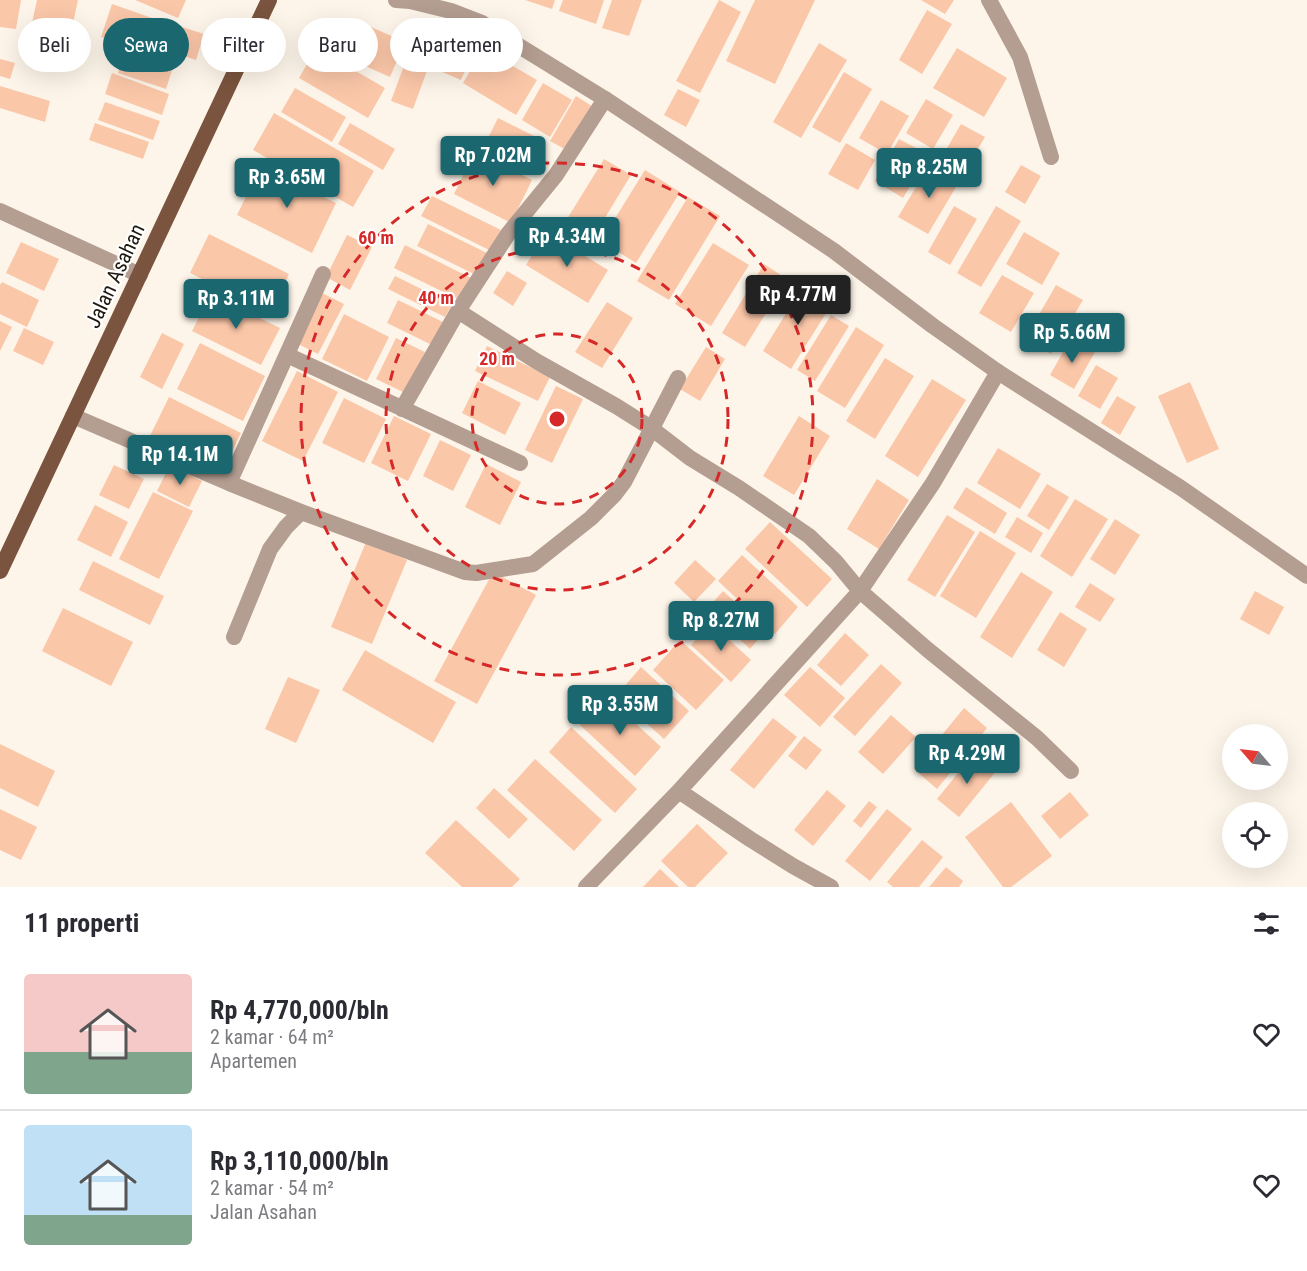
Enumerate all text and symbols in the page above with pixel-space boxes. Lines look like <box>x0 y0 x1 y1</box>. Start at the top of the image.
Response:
chip: Beli <box>18 18 91 72</box>
chip: Sewa <box>103 18 189 72</box>
chip: Filter <box>201 18 286 72</box>
chip: Baru <box>298 18 378 72</box>
chip: Apartemen <box>390 18 523 72</box>
pin: Rp 7.02M <box>431 136 555 187</box>
text: Rp 7.02M <box>455 143 531 167</box>
pin: Rp 8.25M <box>867 148 991 199</box>
text: Rp 8.25M <box>891 155 967 179</box>
pin: Rp 3.65M <box>225 158 349 209</box>
text: Rp 3.65M <box>249 165 325 189</box>
pin: Rp 4.34M <box>505 217 629 268</box>
street label: Jalan Asahan <box>80 220 150 332</box>
text: Rp 4.34M <box>529 224 605 248</box>
text: 60 m <box>358 227 394 248</box>
pin: Rp 4.77M <box>736 275 860 326</box>
pin: Rp 3.11M <box>174 279 298 330</box>
text: Rp 4.77M <box>760 282 836 306</box>
text: Rp 3.11M <box>198 286 274 310</box>
text: 40 m <box>418 287 454 308</box>
pin: Rp 5.66M <box>1010 313 1134 364</box>
text: Rp 5.66M <box>1034 320 1110 344</box>
text: 20 m <box>479 348 515 369</box>
centre of rings <box>547 409 567 429</box>
pin: Rp 14.1M <box>118 435 242 486</box>
text: Rp 14.1M <box>142 442 218 466</box>
pin: Rp 8.27M <box>659 601 783 652</box>
text: Rp 8.27M <box>683 608 759 632</box>
pin: Rp 3.55M <box>558 685 682 736</box>
text: Rp 3.55M <box>582 692 658 716</box>
north arrow <box>1222 724 1288 790</box>
map controls <box>1222 724 1288 868</box>
pin: Rp 4.29M <box>905 734 1029 785</box>
text: Rp 4.29M <box>929 741 1005 765</box>
button: locate <box>1222 802 1288 868</box>
icon: filters <box>1250 907 1283 940</box>
text: 11 properti <box>24 908 139 938</box>
text: Rp 4,770,000/bln <box>210 995 389 1025</box>
icon: home <box>72 998 144 1070</box>
icon: heart <box>1250 1018 1283 1051</box>
text: 2 kamar · 64 m² <box>210 1025 334 1049</box>
text: Apartemen <box>210 1049 297 1073</box>
text: Rp 3,110,000/bln <box>210 1146 389 1176</box>
icon: home <box>72 1149 144 1221</box>
icon: heart <box>1250 1169 1283 1202</box>
text: 2 kamar · 54 m² <box>210 1176 334 1200</box>
text: Jalan Asahan <box>210 1200 317 1224</box>

